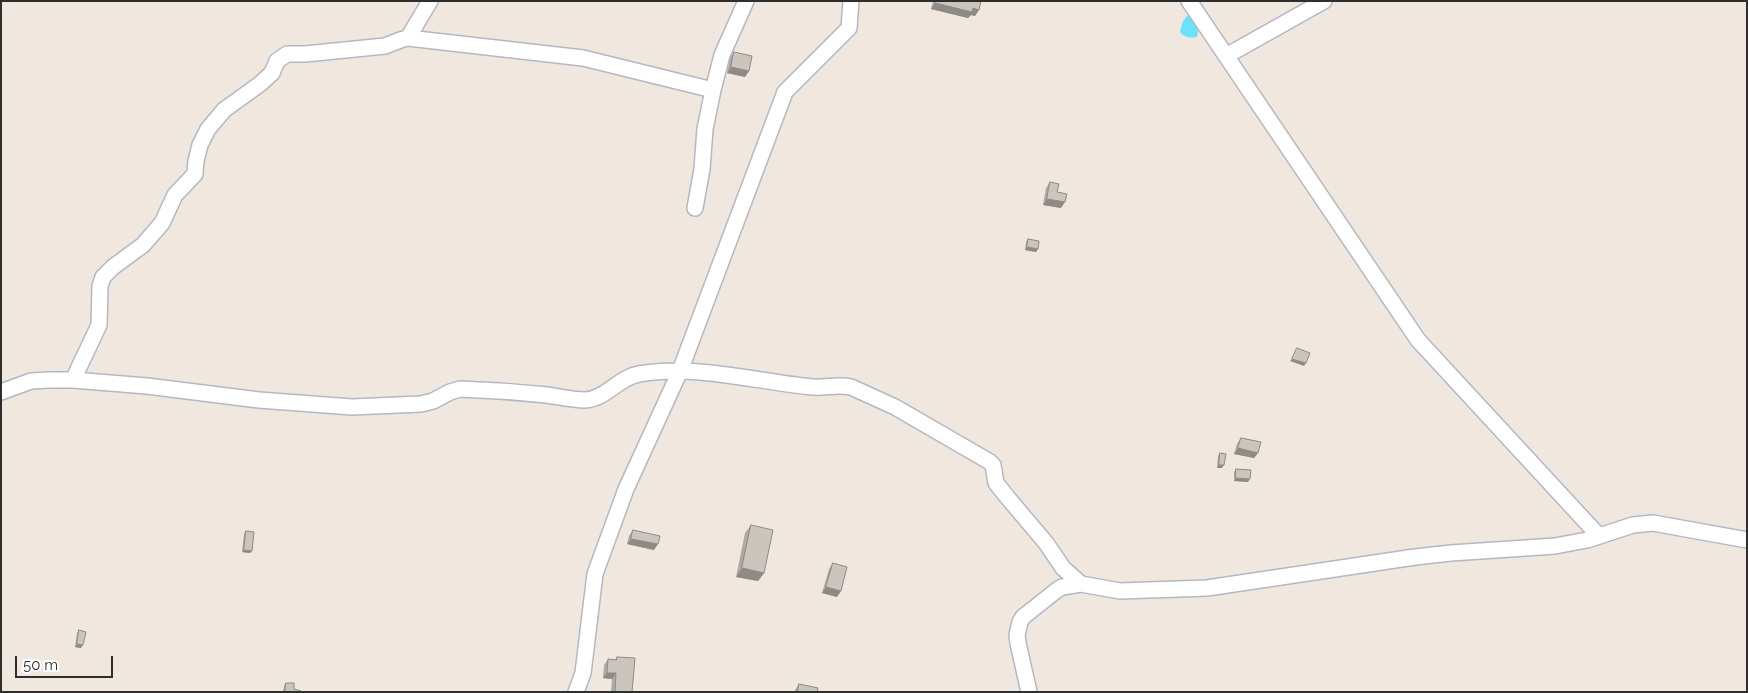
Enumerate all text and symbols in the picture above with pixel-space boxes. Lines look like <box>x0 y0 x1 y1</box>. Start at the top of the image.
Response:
scale bar <box>18 646 115 678</box>
text: 50 m <box>23 656 58 674</box>

